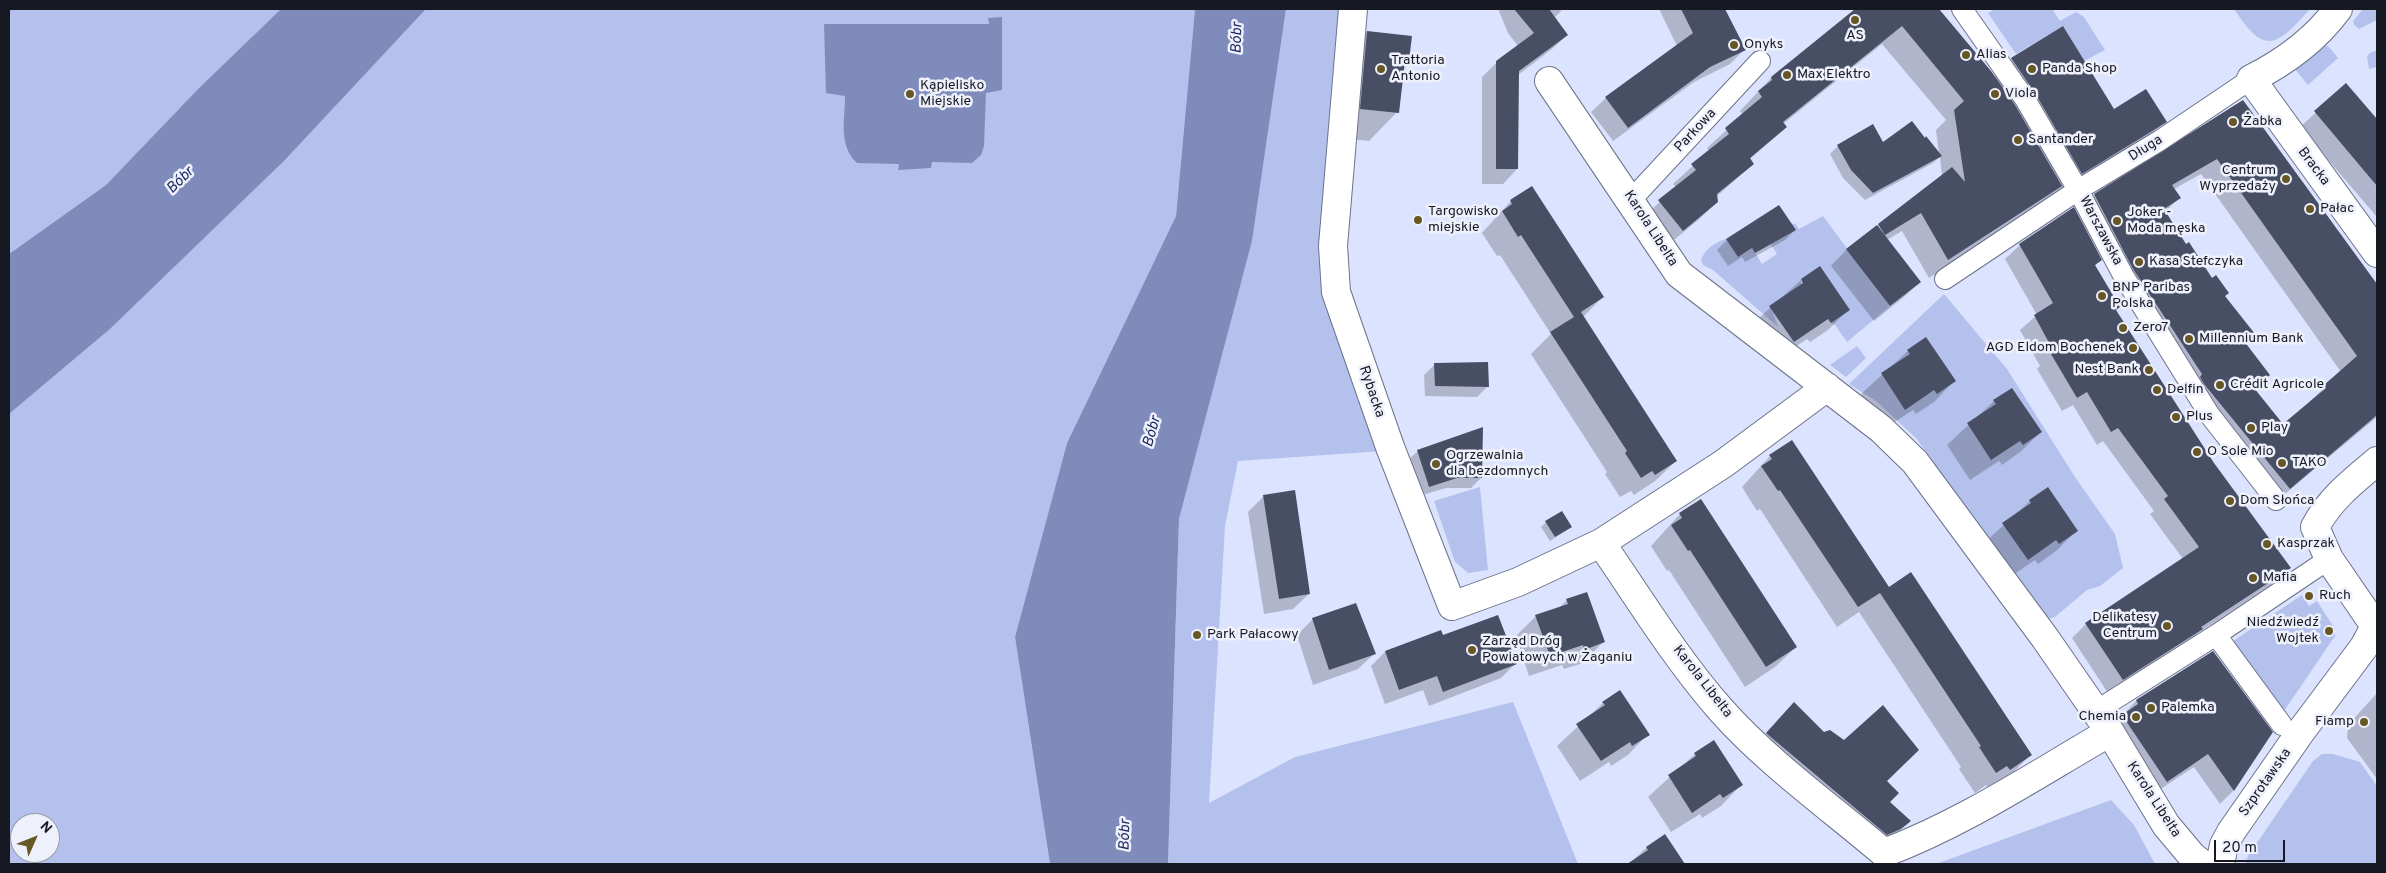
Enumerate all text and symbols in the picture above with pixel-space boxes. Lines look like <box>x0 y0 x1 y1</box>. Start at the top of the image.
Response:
marker: AS <box>1849 14 1861 26</box>
water label: Bóbr <box>1228 22 1248 54</box>
place label: AS <box>1846 28 1864 44</box>
place label: Onyks <box>1744 37 1783 53</box>
marker: Onyks <box>1728 39 1740 51</box>
place label: Alias <box>1976 47 2007 63</box>
marker: Alias <box>1960 49 1972 61</box>
place label: Trattoria Antonio <box>1391 53 1445 85</box>
place label: Panda Shop <box>2042 61 2117 77</box>
marker: Trattoria Antonio <box>1375 63 1387 75</box>
marker: Panda Shop <box>2026 63 2038 75</box>
place label: Max Elektro <box>1797 67 1870 83</box>
marker: Max Elektro <box>1781 69 1793 81</box>
place label: Kąpielisko Miejskie <box>920 78 984 110</box>
place label: Viola <box>2005 86 2037 102</box>
marker: Kąpielisko Miejskie <box>904 88 916 100</box>
marker: Viola <box>1989 88 2001 100</box>
street label: Parkowa <box>1672 106 1720 156</box>
place label: Żabka <box>2243 114 2282 130</box>
marker: Żabka <box>2227 116 2239 128</box>
place label: Santander <box>2028 132 2093 148</box>
street label: Długa <box>2126 132 2166 166</box>
marker: Santander <box>2012 134 2024 146</box>
street label: Bracka <box>2293 145 2333 189</box>
place label: Centrum Wyprzedaży <box>2199 163 2276 196</box>
water label: Bóbr <box>164 164 198 198</box>
marker: Centrum Wyprzedaży <box>2280 173 2292 185</box>
street label: Karola Libelta <box>1619 188 1681 270</box>
street label: Warszawska <box>2075 194 2125 268</box>
place label: Pałac <box>2320 201 2354 217</box>
marker: Pałac <box>2304 203 2316 215</box>
place label: Targowisko miejskie <box>1428 204 1498 236</box>
place label: Joker - Moda męska <box>2127 205 2205 238</box>
marker: Targowisko miejskie <box>1412 214 1424 226</box>
marker: Joker - Moda męska <box>2111 215 2123 227</box>
place label: Kasa Stefczyka <box>2149 254 2243 270</box>
marker: Kasa Stefczyka <box>2133 256 2145 268</box>
place label: BNP Paribas Polska <box>2112 280 2190 312</box>
marker: BNP Paribas Polska <box>2096 290 2108 302</box>
place label: Zero7 <box>2133 320 2168 336</box>
marker: Zero7 <box>2117 322 2129 334</box>
place label: Millennium Bank <box>2199 331 2304 347</box>
marker: Millennium Bank <box>2183 333 2195 345</box>
place label: AGD Eldom Bochenek <box>1986 340 2123 356</box>
marker: AGD Eldom Bochenek <box>2127 342 2139 354</box>
place label: Nest Bank <box>2074 362 2139 378</box>
street label: Rybacka <box>1354 364 1388 420</box>
marker: Nest Bank <box>2143 364 2155 376</box>
place label: Crédit Agricole <box>2230 377 2324 393</box>
marker: Crédit Agricole <box>2214 379 2226 391</box>
place label: Delfin <box>2167 382 2204 398</box>
marker: Delfin <box>2151 384 2163 396</box>
place label: Plus <box>2186 409 2213 425</box>
marker: Plus <box>2170 411 2182 423</box>
water label: Bóbr <box>1140 415 1166 449</box>
place label: Play <box>2261 420 2288 436</box>
marker: Play <box>2245 422 2257 434</box>
place label: O Sole Mio <box>2207 444 2274 460</box>
marker: O Sole Mio <box>2191 446 2203 458</box>
place label: Ogrzewalnia dla bezdomnych <box>1446 448 1548 481</box>
place label: TAKO <box>2292 455 2327 471</box>
marker: TAKO <box>2276 457 2288 469</box>
marker: Ogrzewalnia dla bezdomnych <box>1430 458 1442 470</box>
place label: Dom Słońca <box>2240 493 2314 509</box>
marker: Dom Słońca <box>2224 495 2236 507</box>
place label: Kasprzak <box>2277 536 2335 552</box>
marker: Kasprzak <box>2261 538 2273 550</box>
place label: Mafia <box>2263 570 2297 586</box>
marker: Mafia <box>2247 572 2259 584</box>
place label: Ruch <box>2319 588 2351 604</box>
marker: Ruch <box>2303 590 2315 602</box>
place label: Delikatesy Centrum <box>2092 610 2157 642</box>
place label: Niedźwiedź Wojtek <box>2247 615 2319 648</box>
marker: Delikatesy Centrum <box>2161 620 2173 632</box>
marker: Niedźwiedź Wojtek <box>2323 625 2335 637</box>
place label: Park Pałacowy <box>1207 627 1299 643</box>
marker: Park Pałacowy <box>1191 629 1203 641</box>
place label: Zarząd Dróg Powiatowych w Żaganiu <box>1482 634 1632 666</box>
street label: Karola Libelta <box>1669 643 1735 721</box>
marker: Zarząd Dróg Powiatowych w Żaganiu <box>1466 644 1478 656</box>
place label: Palemka <box>2161 700 2215 716</box>
marker: Palemka <box>2145 702 2157 714</box>
place label: Chemia <box>2078 709 2126 725</box>
marker: Chemia <box>2130 711 2142 723</box>
place label: Fiamp <box>2315 714 2354 730</box>
marker: Fiamp <box>2358 716 2370 728</box>
street label: Szprotawska <box>2236 746 2296 820</box>
street label: Karola Libelta <box>2122 759 2184 841</box>
north arrow <box>10 813 60 863</box>
text: N <box>36 818 55 837</box>
water label: Bóbr <box>1116 819 1136 851</box>
scale bar <box>2216 830 2287 862</box>
text: 20 m <box>2222 839 2257 858</box>

